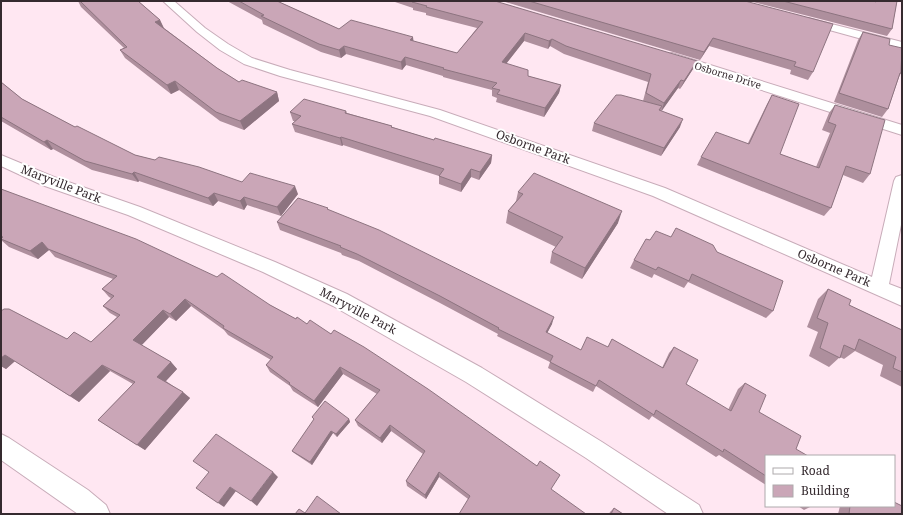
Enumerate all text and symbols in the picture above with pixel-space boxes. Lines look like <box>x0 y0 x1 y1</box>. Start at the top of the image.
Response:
street label: Osborne Drive <box>693 58 763 92</box>
street label: Osborne Park <box>494 125 574 168</box>
street label: Maryville Park <box>19 160 105 207</box>
street label: Osborne Park <box>795 244 874 291</box>
street label: Maryville Park <box>317 283 401 338</box>
legend <box>765 455 895 507</box>
text: Road <box>801 462 831 479</box>
text: Building <box>801 482 850 499</box>

